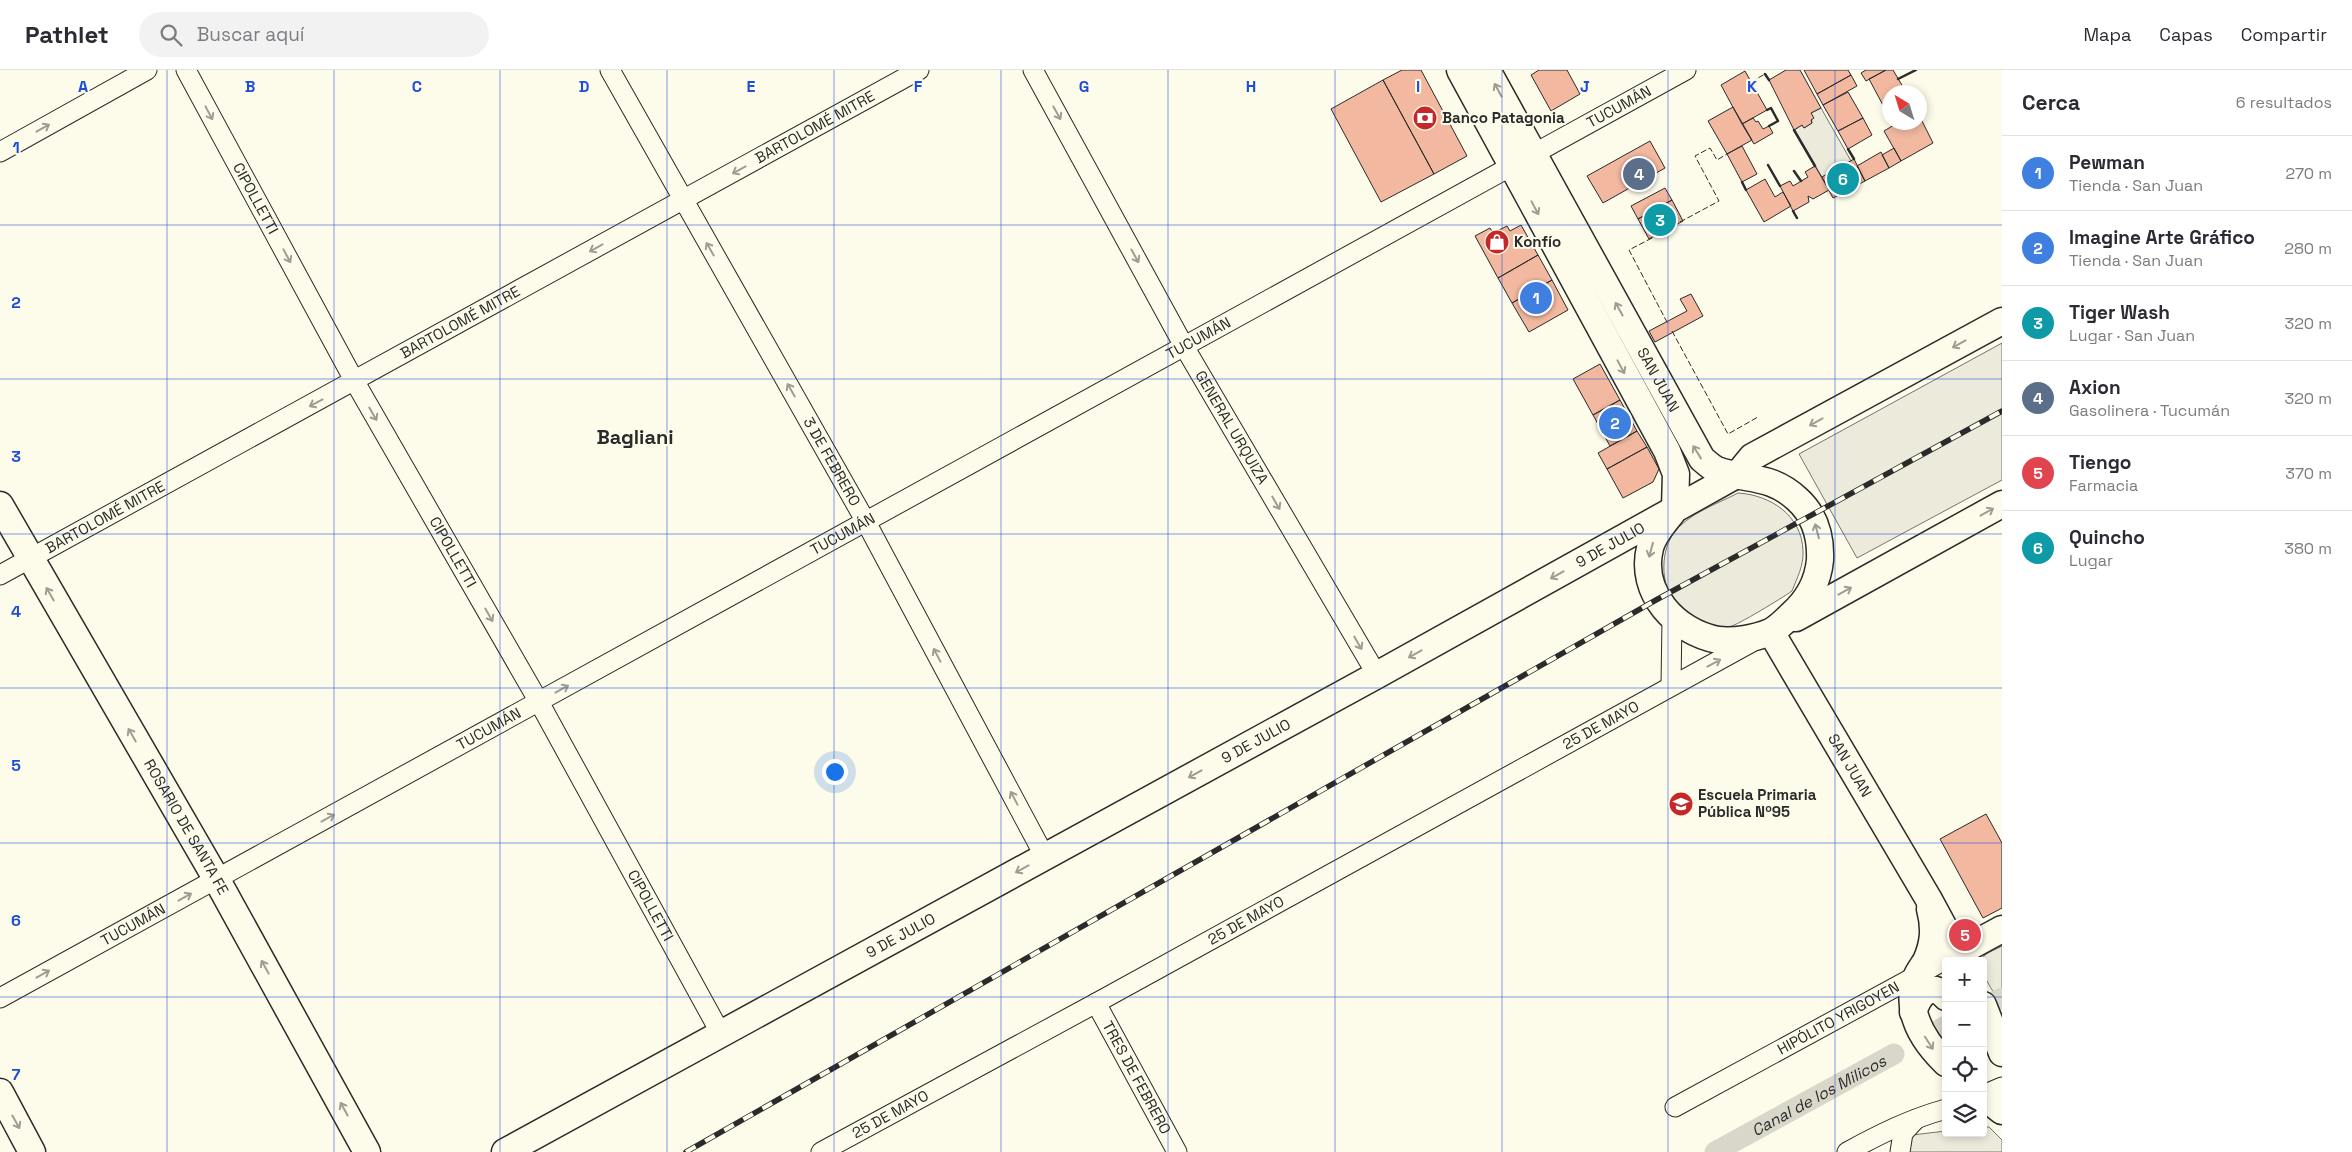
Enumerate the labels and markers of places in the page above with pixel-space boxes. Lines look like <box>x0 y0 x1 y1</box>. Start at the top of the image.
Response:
bank icon: Banco Patagonia <box>1412 105 1438 131</box>
place label: Banco Patagonia <box>1442 108 1565 127</box>
pin: 4 <box>1623 155 1655 193</box>
pin: 6 <box>1827 160 1859 198</box>
pin: 3 <box>1644 201 1676 239</box>
shop icon: Konfío <box>1484 229 1510 255</box>
place label: Konfío <box>1514 232 1561 251</box>
pin: 1 <box>1520 279 1552 317</box>
pin: 2 <box>1599 404 1631 442</box>
place label: Escuela Primaria Pública Nº95 <box>1698 785 1817 821</box>
school or university icon: Escuela Primaria Pública Nº95 <box>1668 791 1694 817</box>
pin: 5 <box>1949 916 1981 954</box>

